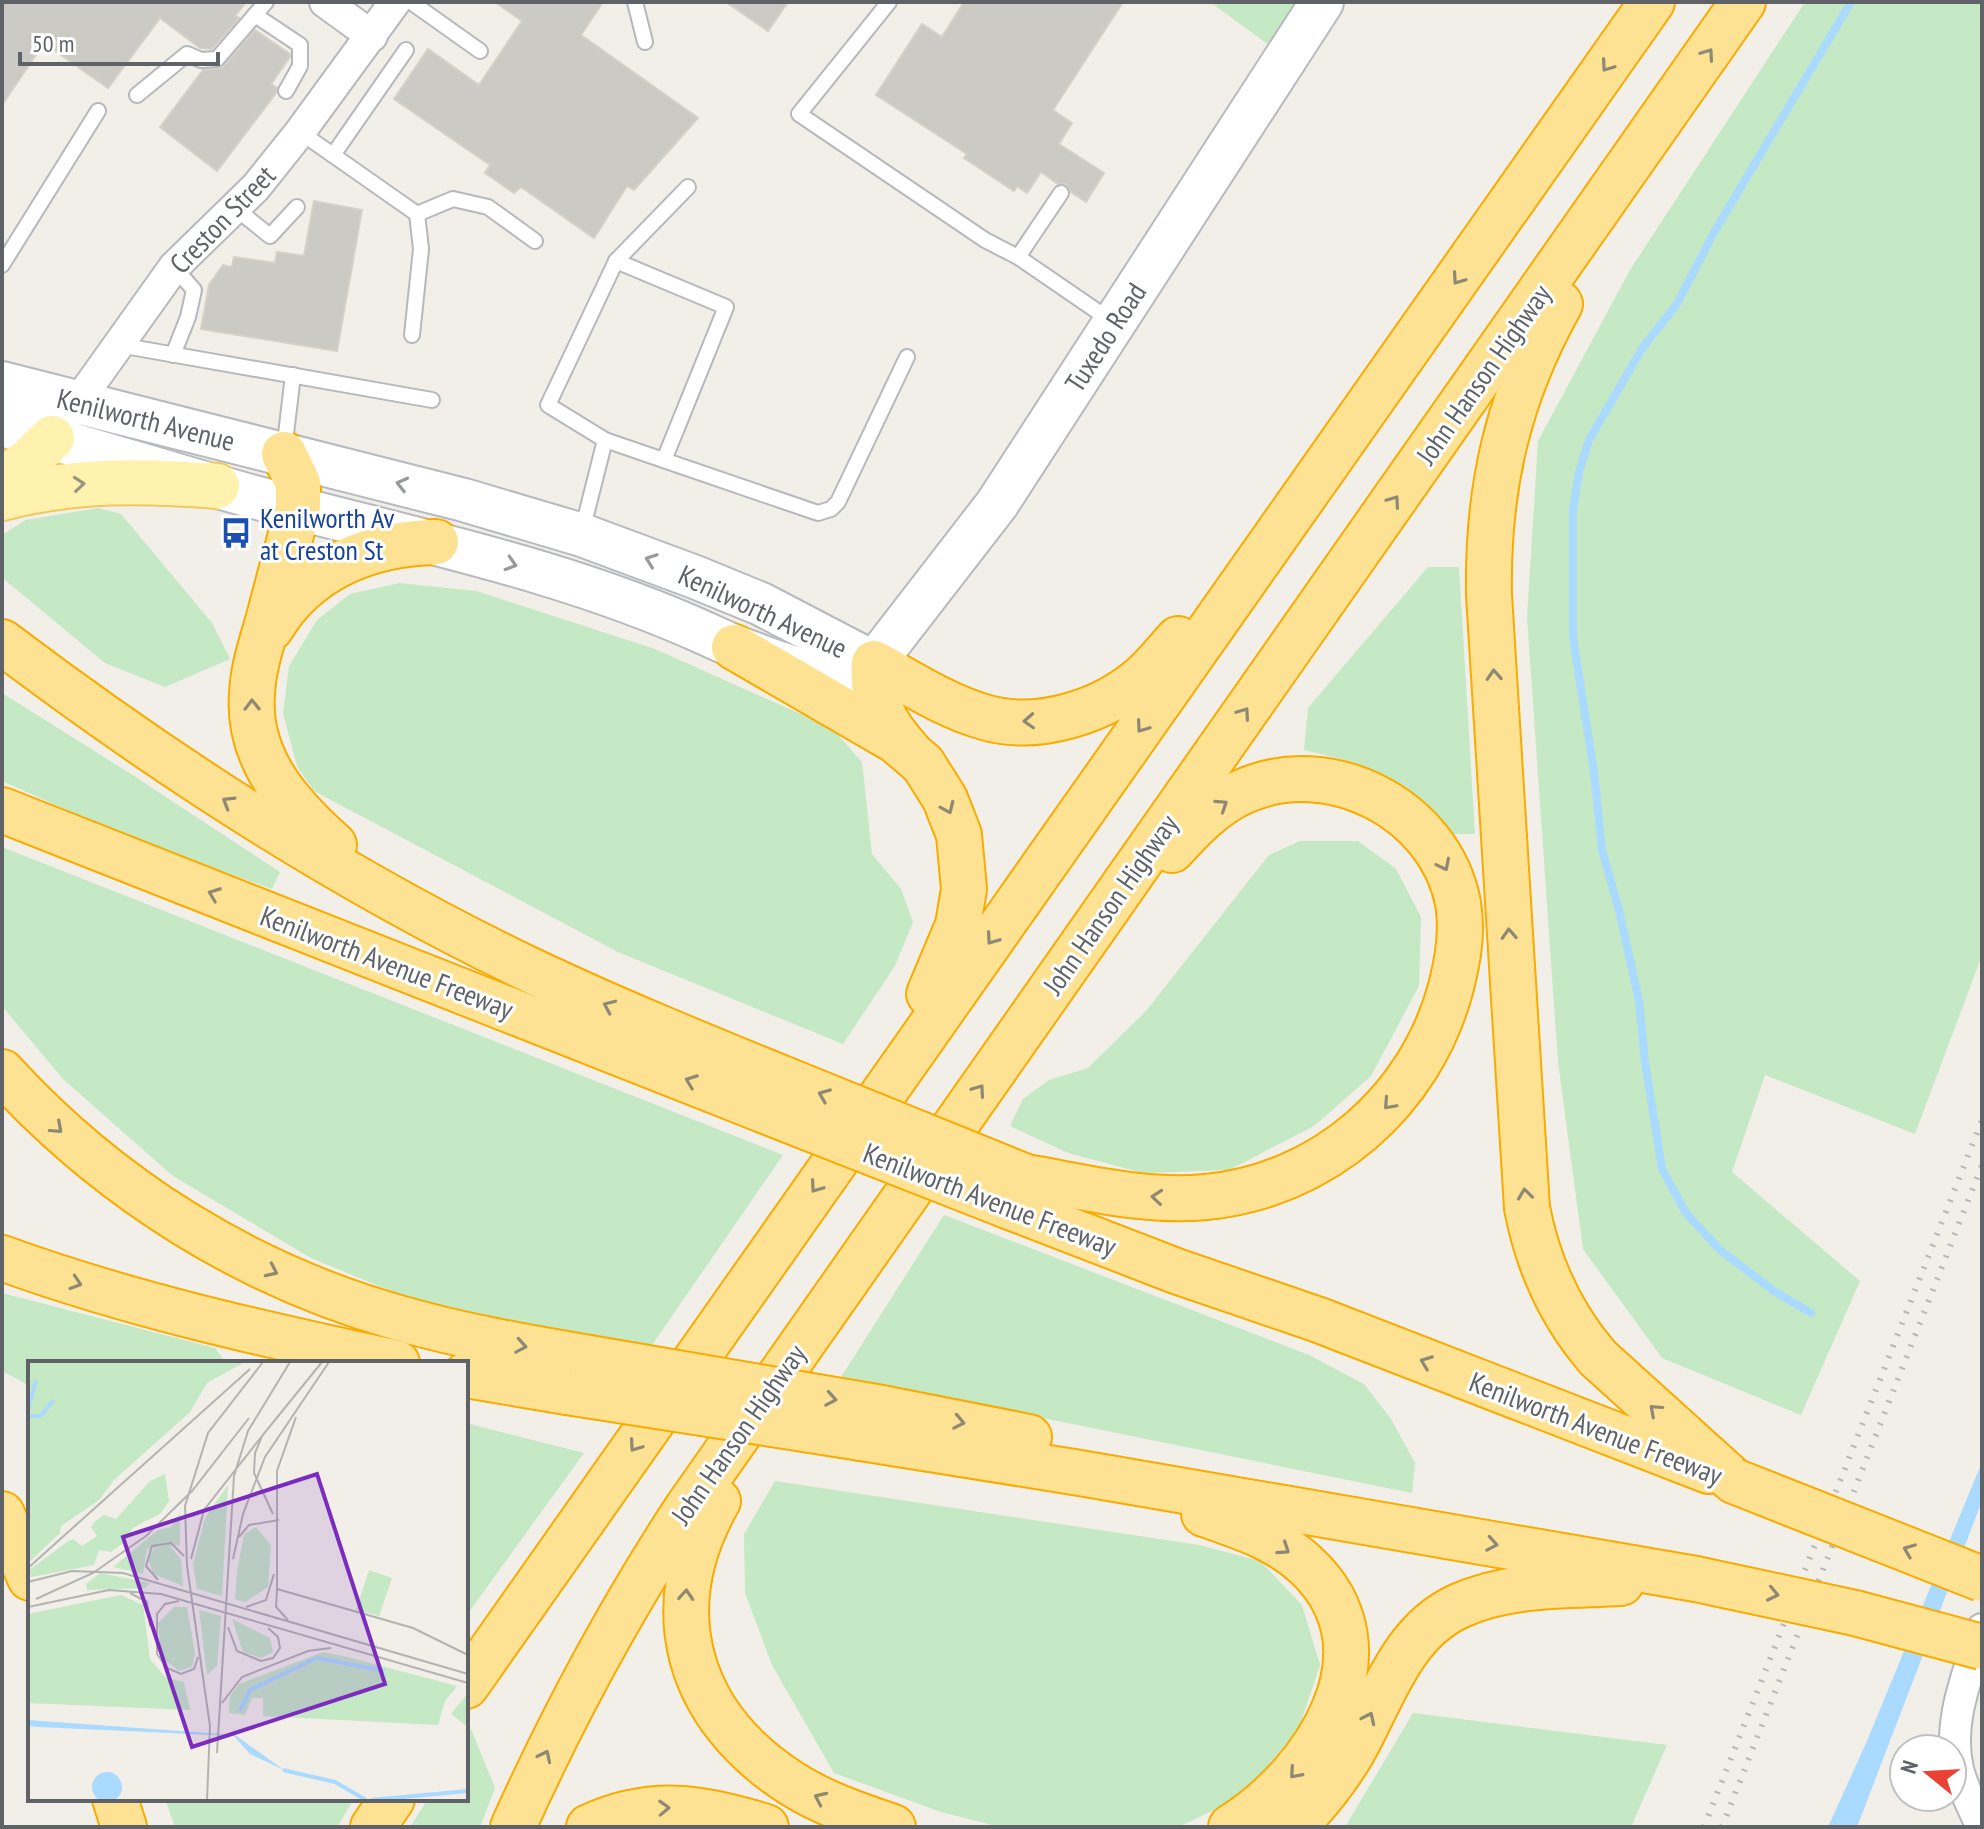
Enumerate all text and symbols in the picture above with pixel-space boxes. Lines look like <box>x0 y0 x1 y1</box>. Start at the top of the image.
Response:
scale bar <box>20 16 218 66</box>
text: 50 m <box>32 28 74 59</box>
one-way arrow <box>1698 49 1713 63</box>
one-way arrow <box>1602 58 1617 72</box>
street label: Creston Street <box>161 157 283 281</box>
one-way arrow <box>1453 271 1468 285</box>
street label: Tuxedo Road <box>1056 275 1154 399</box>
street label: John Hanson Highway <box>1407 276 1559 472</box>
street label: Kenilworth Avenue <box>53 379 239 459</box>
one-way arrow <box>73 475 86 492</box>
one-way arrow <box>396 477 410 494</box>
one-way arrow <box>1384 495 1399 509</box>
place label: Kenilworth Av at Creston St <box>260 499 394 568</box>
bus stop icon: Kenilworth Av at Creston St <box>219 516 253 550</box>
one-way arrow <box>645 553 659 570</box>
one-way arrow <box>504 555 518 571</box>
street label: Kenilworth Avenue <box>673 556 853 666</box>
one-way arrow <box>1486 668 1503 681</box>
one-way arrow <box>243 698 261 711</box>
one-way arrow <box>1234 708 1249 722</box>
one-way arrow <box>1022 712 1035 729</box>
one-way arrow <box>1137 719 1152 733</box>
one-way arrow <box>222 796 237 811</box>
one-way arrow <box>939 799 955 814</box>
one-way arrow <box>1213 799 1228 814</box>
street label: John Hanson Highway <box>1034 806 1186 1002</box>
one-way arrow <box>1434 856 1449 871</box>
one-way arrow <box>208 887 222 904</box>
street label: Kenilworth Avenue Freeway <box>255 897 519 1027</box>
one-way arrow <box>1501 927 1518 940</box>
one-way arrow <box>987 931 1002 945</box>
one-way arrow <box>603 1000 617 1016</box>
one-way arrow <box>684 1075 698 1091</box>
one-way arrow <box>969 1085 984 1099</box>
one-way arrow <box>818 1089 832 1105</box>
one-way arrow <box>1384 1094 1398 1109</box>
one-way arrow <box>47 1118 62 1133</box>
street label: Kenilworth Avenue Freeway <box>858 1134 1122 1264</box>
one-way arrow <box>811 1179 826 1193</box>
one-way arrow <box>1517 1187 1534 1201</box>
one-way arrow <box>1150 1189 1163 1206</box>
one-way arrow <box>264 1261 279 1277</box>
one-way arrow <box>68 1274 82 1290</box>
street label: John Hanson Highway <box>662 1336 814 1532</box>
one-way arrow <box>513 1337 527 1354</box>
one-way arrow <box>1420 1355 1434 1372</box>
inset map <box>28 1361 468 1801</box>
street label: Kenilworth Avenue Freeway <box>1464 1363 1728 1493</box>
one-way arrow <box>825 1390 838 1407</box>
one-way arrow <box>1650 1404 1664 1419</box>
one-way arrow <box>952 1412 966 1429</box>
one-way arrow <box>630 1437 645 1451</box>
one-way arrow <box>1485 1534 1499 1551</box>
one-way arrow <box>1275 1539 1289 1554</box>
one-way arrow <box>1903 1543 1917 1560</box>
one-way arrow <box>1765 1585 1779 1602</box>
one-way arrow <box>677 1588 694 1601</box>
one-way arrow <box>1359 1712 1375 1727</box>
north arrow <box>1888 1733 1968 1813</box>
one-way arrow <box>536 1750 551 1765</box>
text: N <box>1894 1757 1924 1777</box>
one-way arrow <box>1290 1763 1305 1778</box>
one-way arrow <box>814 1792 829 1808</box>
one-way arrow <box>658 1799 671 1816</box>

